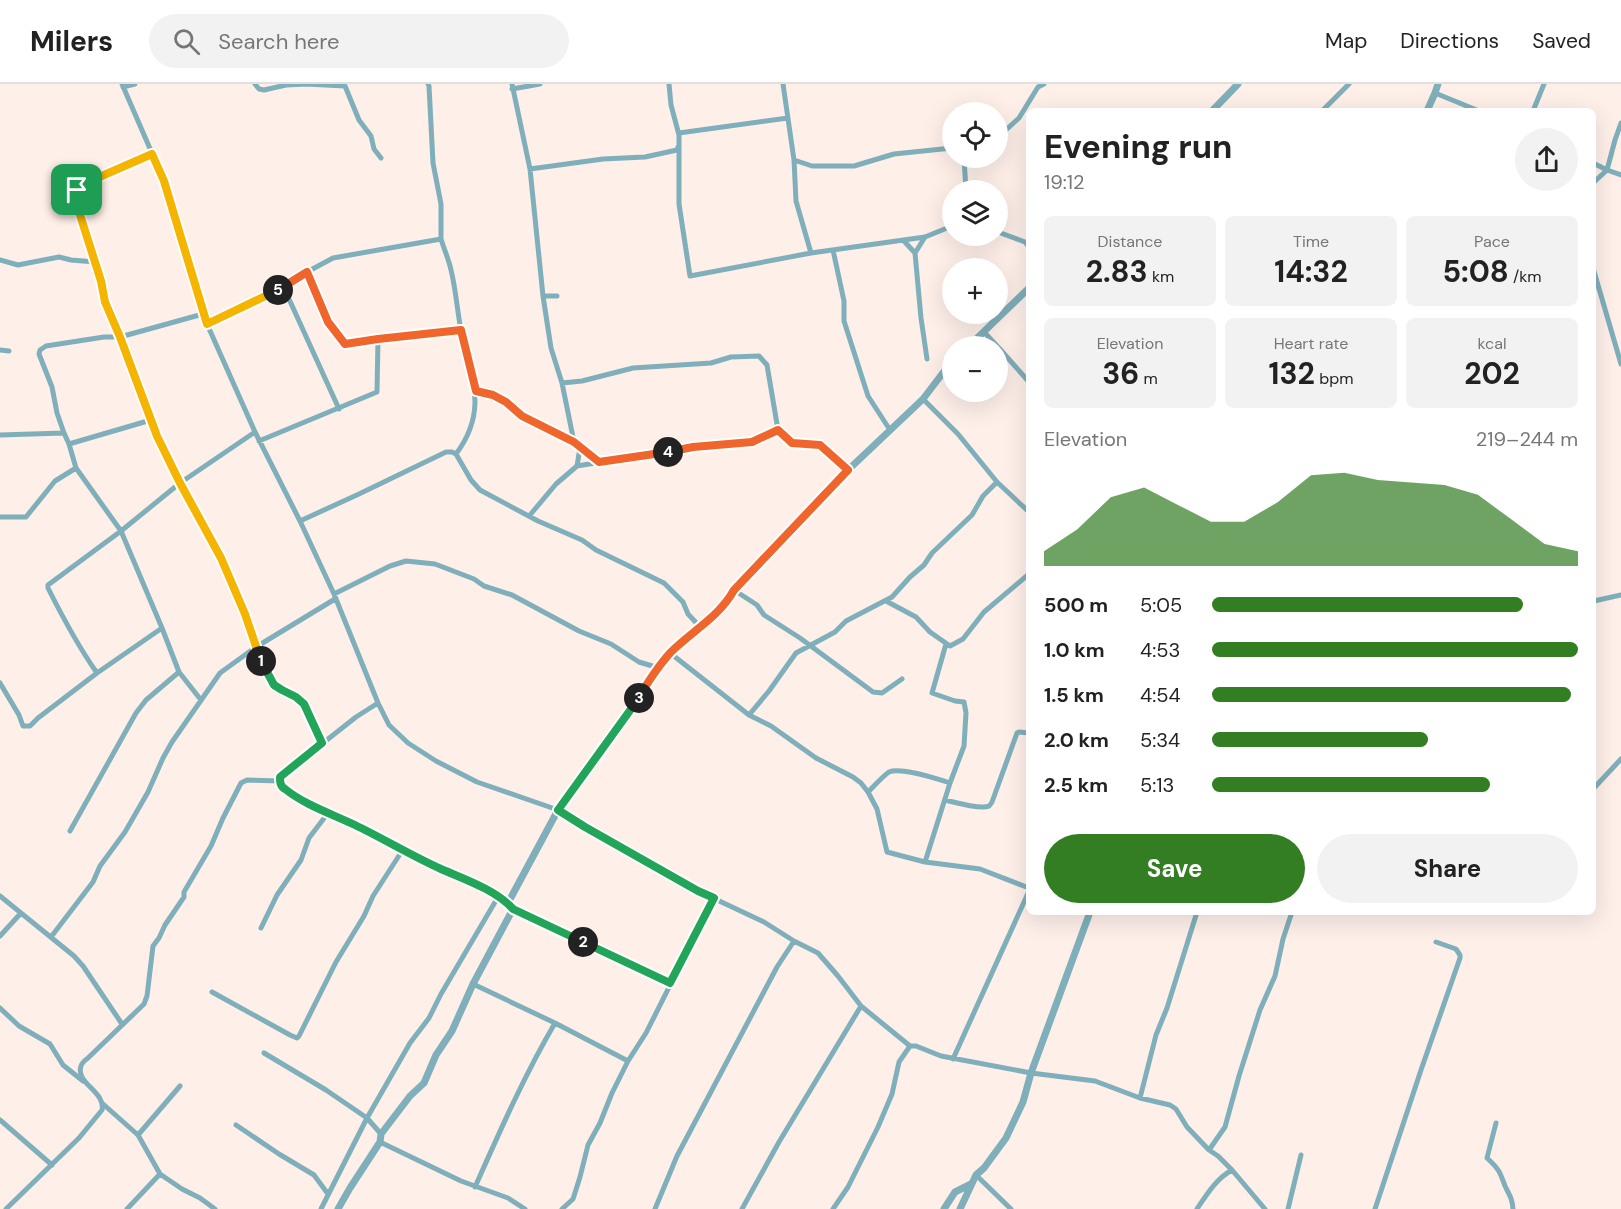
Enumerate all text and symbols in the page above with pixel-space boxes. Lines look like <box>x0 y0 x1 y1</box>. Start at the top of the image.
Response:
search box <box>149 14 569 68</box>
text: Milers <box>30 23 113 60</box>
icon: search <box>170 25 203 58</box>
text: Search here <box>218 27 340 56</box>
text: Map <box>1325 27 1367 55</box>
text: Directions <box>1400 27 1499 55</box>
text: Saved <box>1532 27 1591 55</box>
map controls <box>942 102 1008 402</box>
button: locate <box>942 102 1008 168</box>
text: Evening run <box>1044 125 1232 168</box>
button: share <box>1515 128 1578 191</box>
pin <box>51 164 102 215</box>
text: 19:12 <box>1044 169 1085 195</box>
icon: arrive <box>60 173 93 206</box>
button: layers <box>942 180 1008 246</box>
text: Distance <box>1098 231 1162 252</box>
text: Time <box>1293 231 1329 252</box>
text: Pace <box>1474 231 1510 252</box>
text: 2.83 <box>1086 252 1148 291</box>
text: 14:32 <box>1274 252 1348 291</box>
text: 5:08 <box>1442 252 1509 291</box>
button: + <box>942 258 1008 324</box>
text: km <box>1148 266 1174 287</box>
text: /km <box>1509 266 1542 287</box>
pin: 5 <box>263 275 293 305</box>
text: 5 <box>273 279 283 300</box>
text: Elevation <box>1097 333 1163 354</box>
text: Heart rate <box>1274 333 1348 354</box>
text: kcal <box>1478 333 1506 354</box>
button: − <box>942 336 1008 402</box>
text: 36 <box>1102 354 1139 393</box>
text: 132 <box>1269 354 1315 393</box>
text: 202 <box>1464 354 1520 393</box>
text: m <box>1139 368 1158 389</box>
text: bpm <box>1315 368 1353 389</box>
text: Elevation <box>1044 426 1127 452</box>
text: 219–244 m <box>1476 426 1578 452</box>
pin: 4 <box>653 437 683 467</box>
text: 4 <box>663 441 673 462</box>
text: 500 m <box>1044 592 1108 618</box>
text: 5:05 <box>1140 592 1182 618</box>
text: 1.0 km <box>1044 637 1105 663</box>
text: 4:53 <box>1140 637 1180 663</box>
pin: 1 <box>246 646 276 676</box>
text: 1 <box>258 650 264 671</box>
text: 1.5 km <box>1044 682 1104 708</box>
text: 4:54 <box>1140 682 1181 708</box>
pin: 3 <box>624 683 654 713</box>
text: 3 <box>634 687 644 708</box>
text: 2.0 km <box>1044 727 1109 753</box>
text: 5:34 <box>1140 727 1180 753</box>
text: 2.5 km <box>1044 772 1108 798</box>
text: 5:13 <box>1140 772 1174 798</box>
button: Save <box>1044 834 1305 903</box>
button: Share <box>1317 834 1578 903</box>
pin: 2 <box>568 927 598 957</box>
text: 2 <box>578 931 588 952</box>

